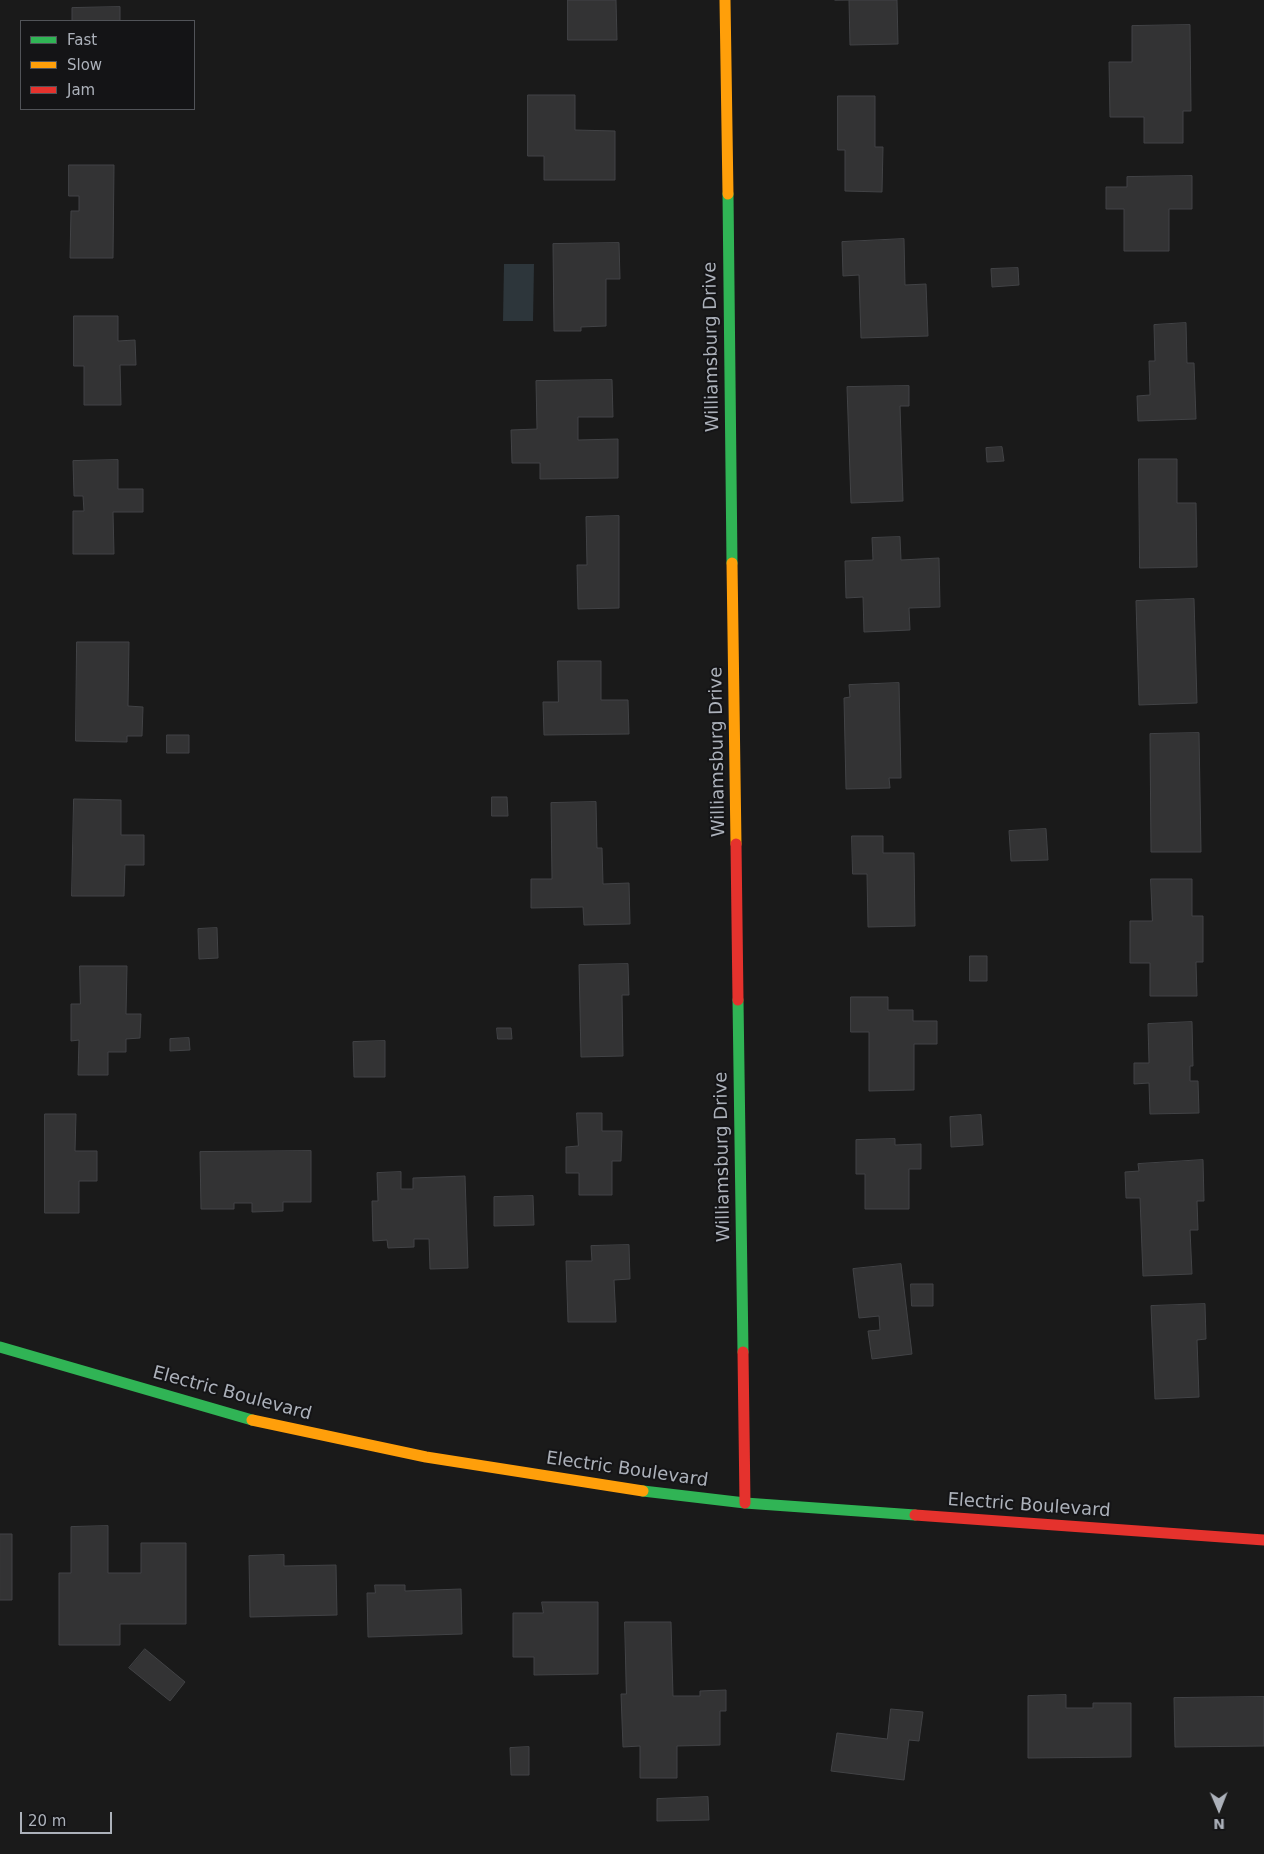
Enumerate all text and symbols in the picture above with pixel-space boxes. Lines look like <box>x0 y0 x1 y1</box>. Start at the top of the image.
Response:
legend <box>20 20 195 110</box>
text: Fast <box>67 31 97 49</box>
text: Slow <box>67 56 102 74</box>
text: Jam <box>67 81 95 99</box>
street label: Williamsburg Drive <box>700 262 724 432</box>
street label: Williamsburg Drive <box>706 667 730 837</box>
street label: Williamsburg Drive <box>711 1072 735 1242</box>
street label: Electric Boulevard <box>150 1362 314 1426</box>
street label: Electric Boulevard <box>545 1448 709 1492</box>
street label: Electric Boulevard <box>947 1490 1111 1522</box>
north arrow <box>1194 1784 1244 1834</box>
scale bar <box>22 1802 115 1834</box>
text: 20 m <box>28 1812 66 1830</box>
text: N <box>1213 1816 1225 1832</box>

